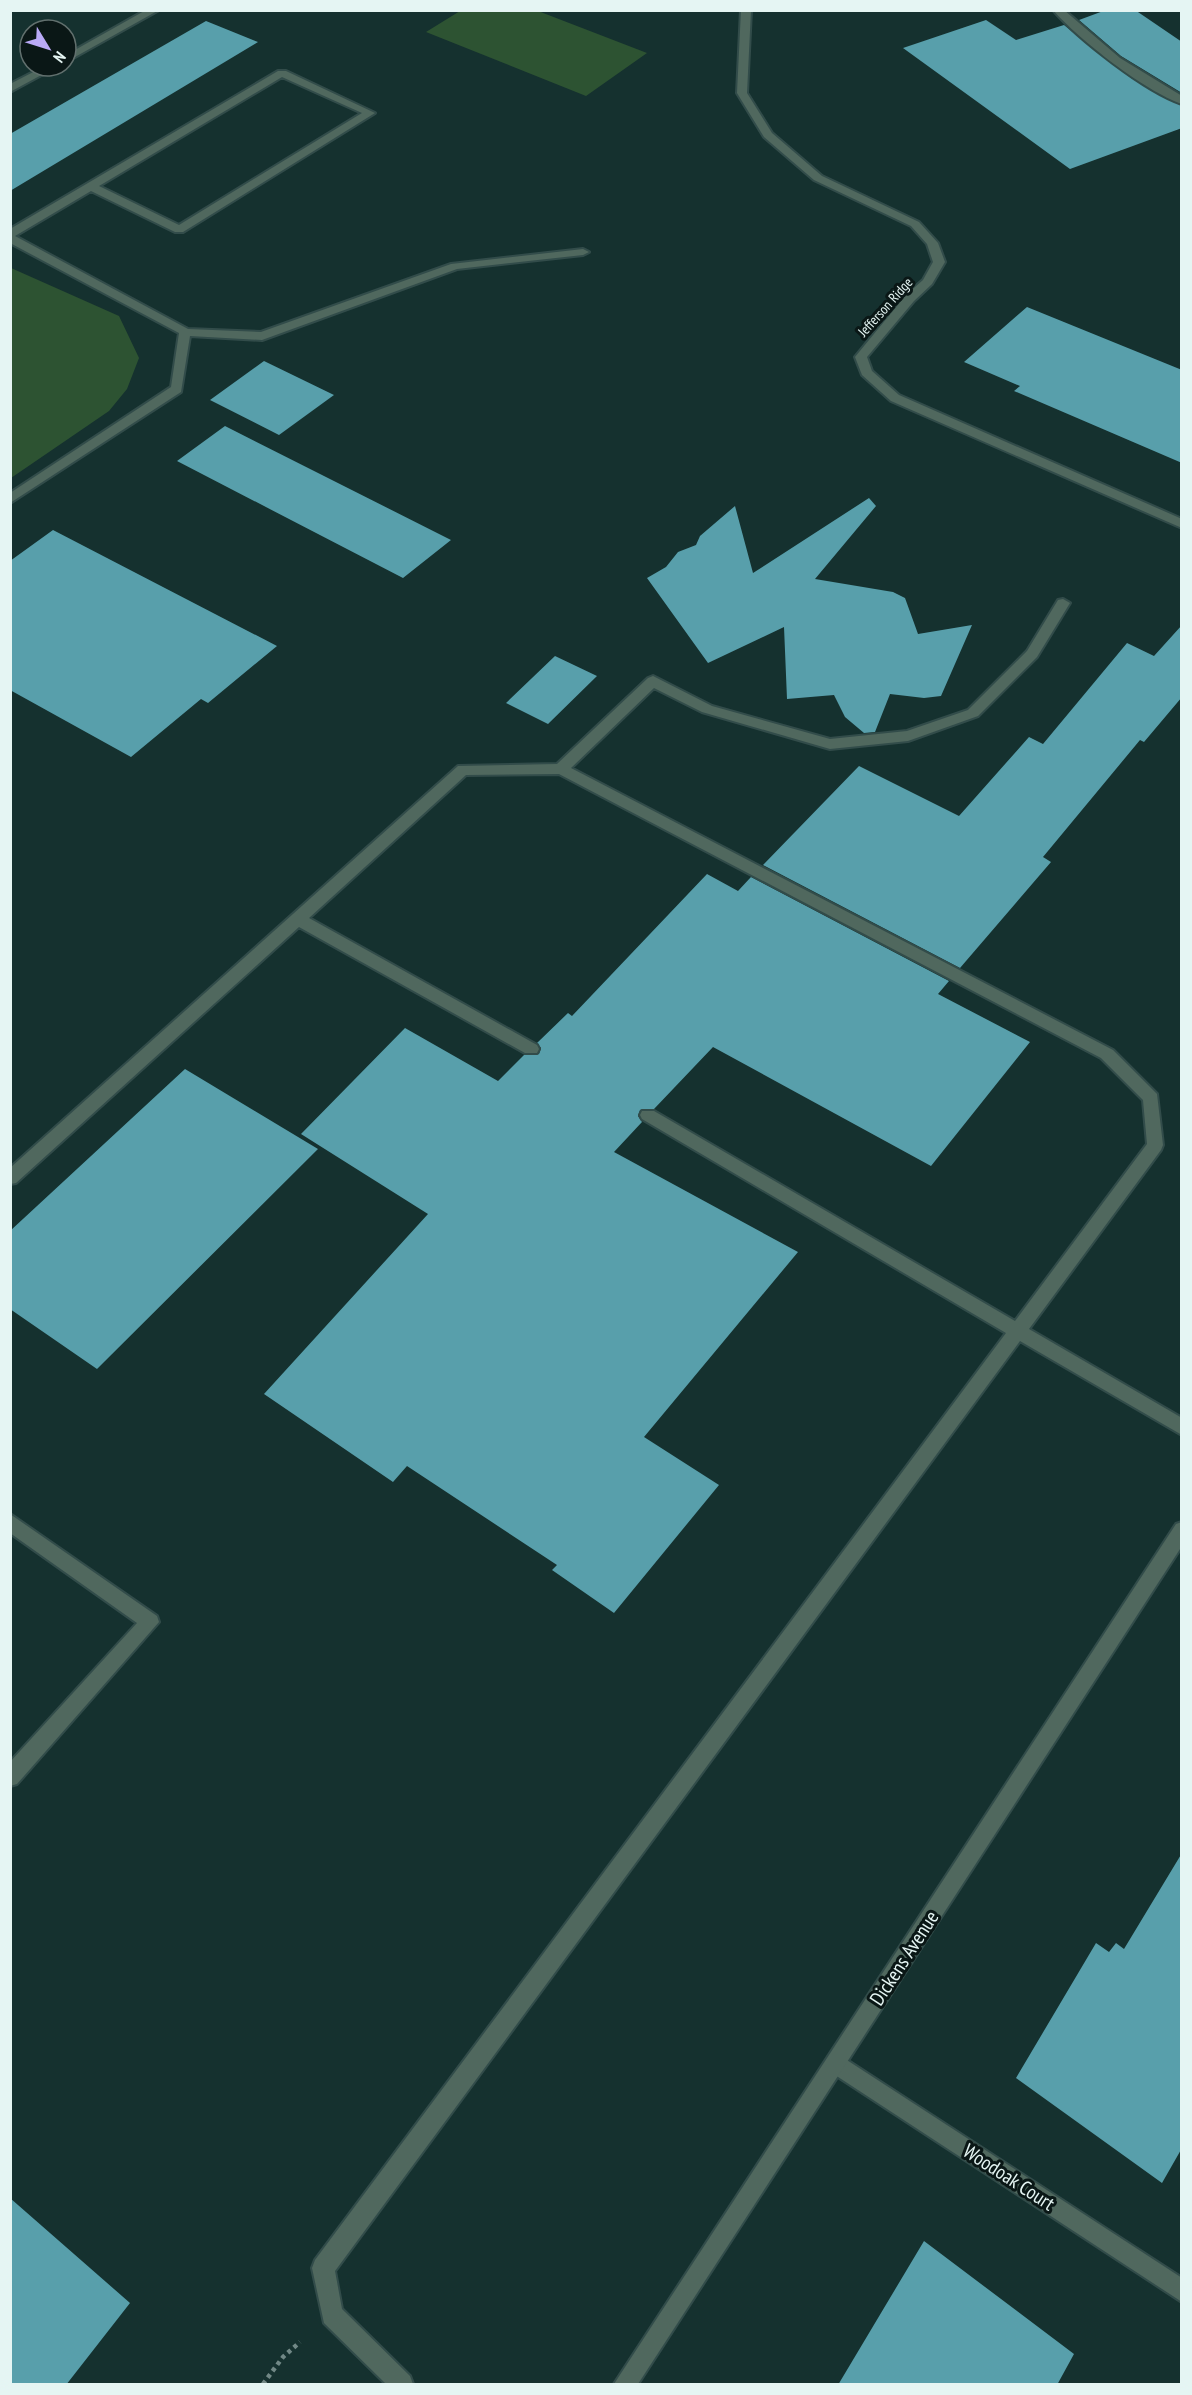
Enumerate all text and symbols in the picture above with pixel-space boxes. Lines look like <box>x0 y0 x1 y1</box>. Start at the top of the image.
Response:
north arrow <box>18 18 78 78</box>
text: N <box>49 48 70 67</box>
street label: Jefferson Ridge <box>853 274 916 341</box>
street label: Dickens Avenue <box>864 1906 944 2010</box>
street label: Woodoak Court <box>958 2138 1060 2217</box>

